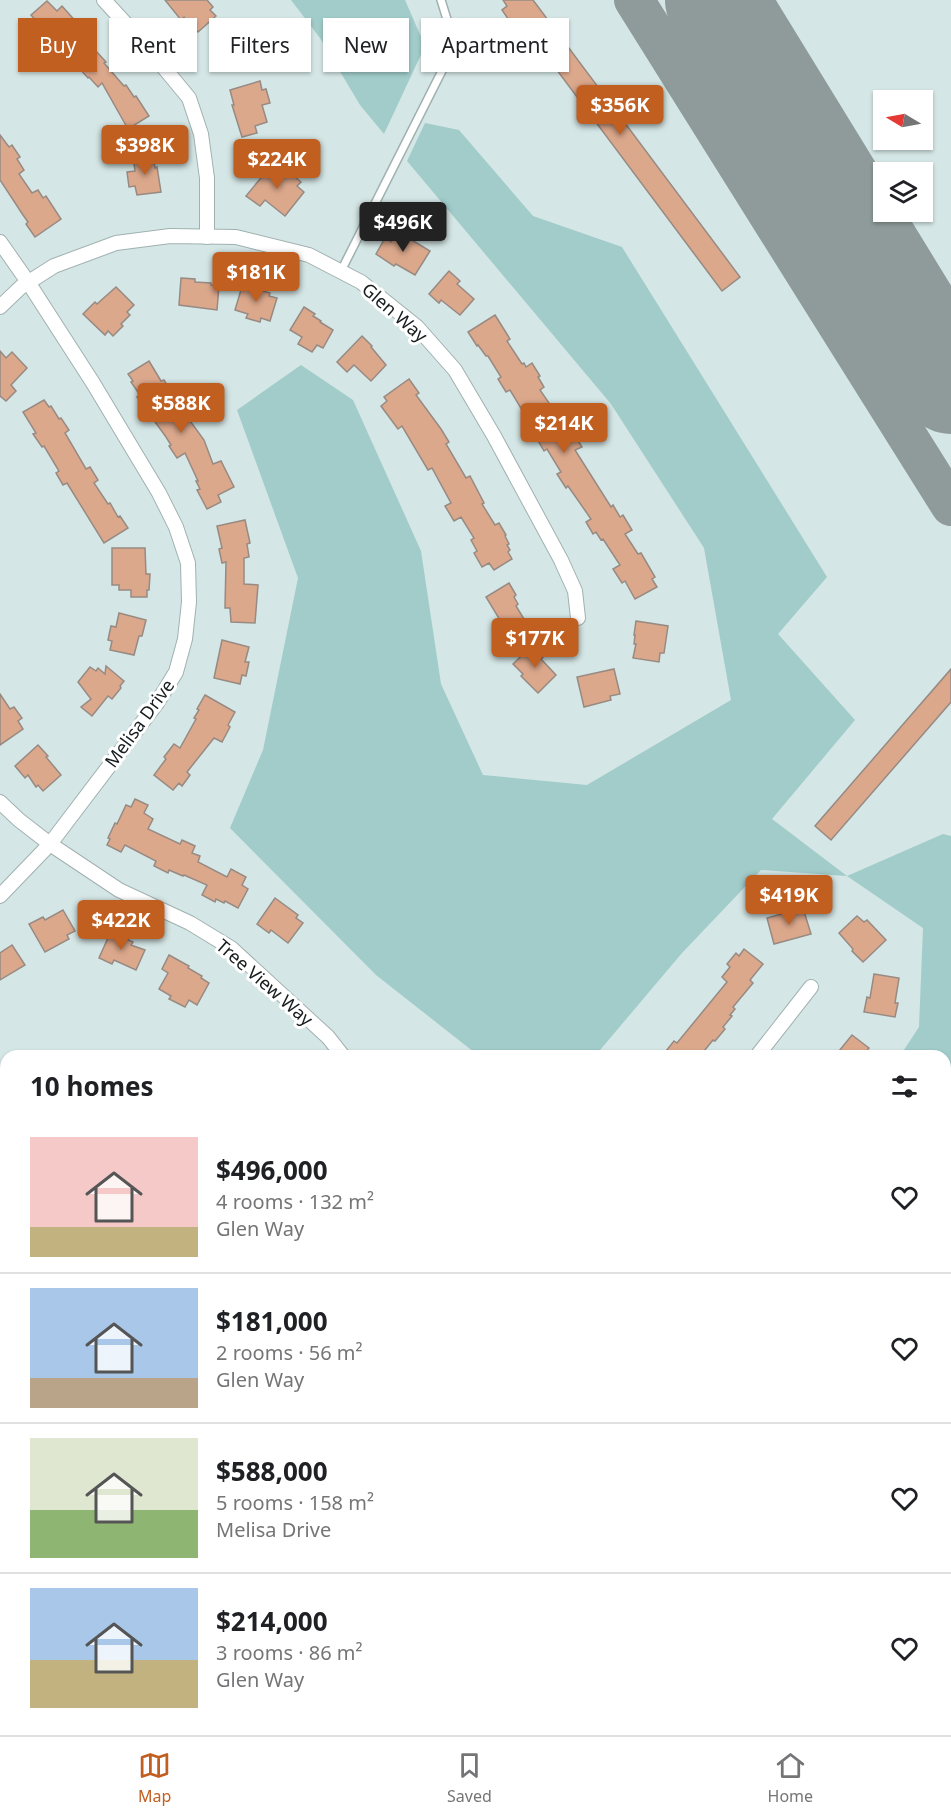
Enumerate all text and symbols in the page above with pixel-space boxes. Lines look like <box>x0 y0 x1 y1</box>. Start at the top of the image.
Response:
chip: Buy <box>18 18 97 72</box>
chip: Rent <box>109 18 197 72</box>
chip: Filters <box>209 18 311 72</box>
chip: New <box>323 18 409 72</box>
chip: Apartment <box>421 18 569 72</box>
pin: $356K <box>578 85 662 136</box>
north arrow <box>873 90 933 150</box>
map controls <box>873 90 933 222</box>
text: $356K <box>590 91 650 118</box>
pin: $398K <box>103 125 187 176</box>
text: $398K <box>115 131 175 158</box>
pin: $224K <box>235 139 319 190</box>
text: $224K <box>247 145 307 172</box>
button: layers <box>873 162 933 222</box>
pin: $496K <box>361 202 445 253</box>
text: $496K <box>373 208 433 235</box>
pin: $181K <box>214 252 298 303</box>
text: $181K <box>226 258 286 285</box>
street label: Glen Way <box>357 277 433 348</box>
pin: $588K <box>139 383 223 434</box>
text: $588K <box>151 389 211 416</box>
pin: $214K <box>522 403 606 454</box>
text: $214K <box>534 409 594 436</box>
pin: $177K <box>493 618 577 669</box>
text: $177K <box>505 624 565 651</box>
street label: Melisa Drive <box>99 674 179 772</box>
pin: $419K <box>747 875 831 926</box>
text: $419K <box>759 881 819 908</box>
pin: $422K <box>79 900 163 951</box>
text: $422K <box>91 906 151 933</box>
street label: Tree View Way <box>212 933 319 1031</box>
text: 10 homes <box>30 1068 154 1104</box>
icon: filters <box>888 1070 921 1103</box>
text: $496,000 <box>216 1152 328 1188</box>
icon: home <box>78 1161 150 1233</box>
icon: heart <box>888 1181 921 1214</box>
text: 4 rooms · 132 m² <box>216 1188 374 1215</box>
text: Glen Way <box>216 1215 304 1242</box>
text: $181,000 <box>216 1303 328 1339</box>
icon: home <box>78 1312 150 1384</box>
icon: heart <box>888 1332 921 1365</box>
text: 2 rooms · 56 m² <box>216 1339 363 1366</box>
text: Glen Way <box>216 1366 304 1393</box>
text: $588,000 <box>216 1453 328 1489</box>
icon: home <box>78 1462 150 1534</box>
icon: heart <box>888 1482 921 1515</box>
text: 5 rooms · 158 m² <box>216 1489 374 1516</box>
text: Melisa Drive <box>216 1516 331 1543</box>
text: $214,000 <box>216 1603 328 1639</box>
icon: home <box>78 1612 150 1684</box>
icon: heart <box>888 1632 921 1665</box>
text: 3 rooms · 86 m² <box>216 1639 363 1666</box>
text: Glen Way <box>216 1666 304 1693</box>
tab: Map <box>138 1749 171 1807</box>
tab: Saved <box>447 1749 492 1807</box>
tab: Home <box>768 1749 813 1807</box>

